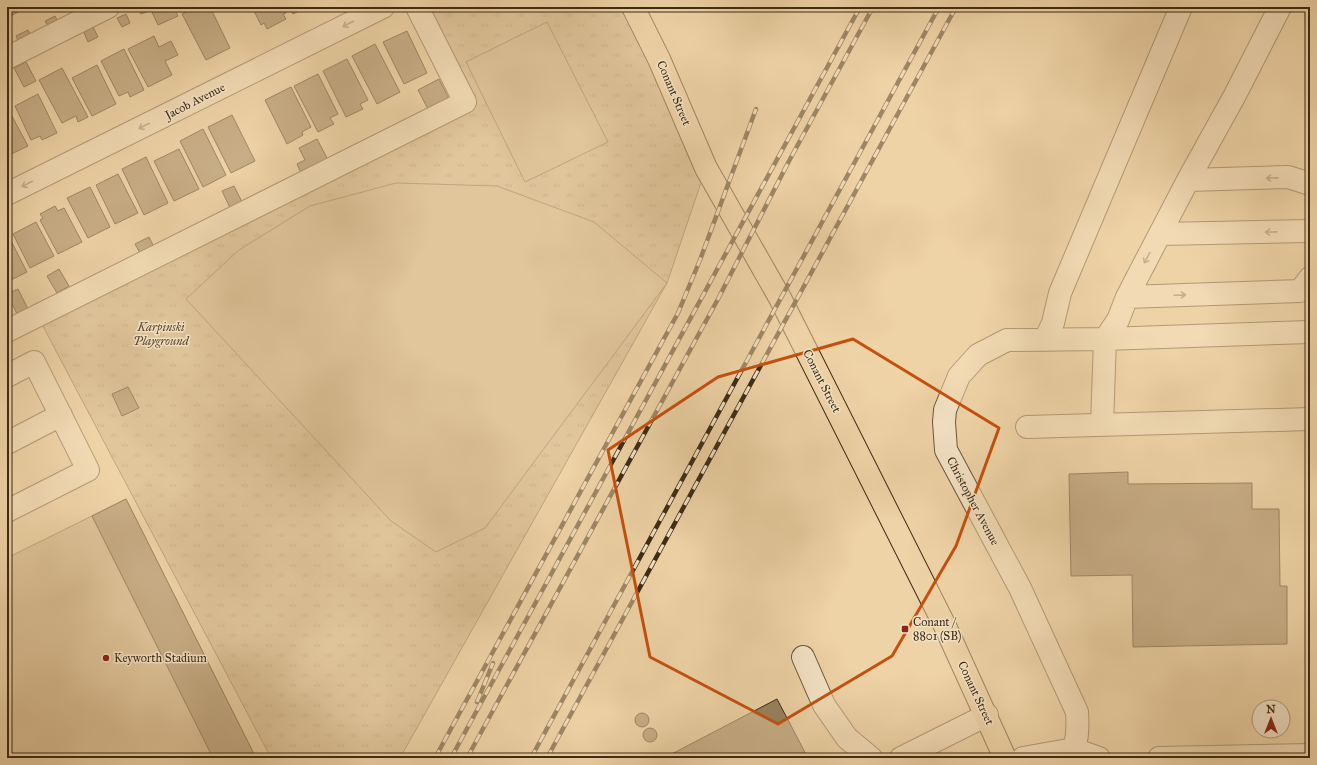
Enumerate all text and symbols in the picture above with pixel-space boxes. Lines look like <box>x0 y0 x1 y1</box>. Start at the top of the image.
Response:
one-way arrow <box>342 21 354 29</box>
street label: Conant Street <box>654 59 694 128</box>
street label: Jacob Avenue <box>161 80 228 124</box>
one-way arrow <box>138 123 150 130</box>
one-way arrow <box>1266 174 1279 182</box>
one-way arrow <box>22 181 34 188</box>
one-way arrow <box>1265 228 1278 236</box>
one-way arrow <box>1143 252 1151 264</box>
one-way arrow <box>1173 291 1186 299</box>
park label: Karpinski Playground <box>133 320 189 348</box>
street label: Conant Street <box>800 347 844 416</box>
street label: Christopher Avenue <box>944 454 1002 548</box>
place label: Conant / 8801 (SB) <box>913 615 962 643</box>
marker: Conant / 8801 (SB) <box>900 624 910 634</box>
place label: Keyworth Stadium <box>114 651 207 665</box>
marker: Keyworth Stadium <box>101 653 111 663</box>
street label: Conant Street <box>955 659 997 728</box>
north arrow <box>1251 699 1291 739</box>
text: N <box>1266 703 1276 716</box>

